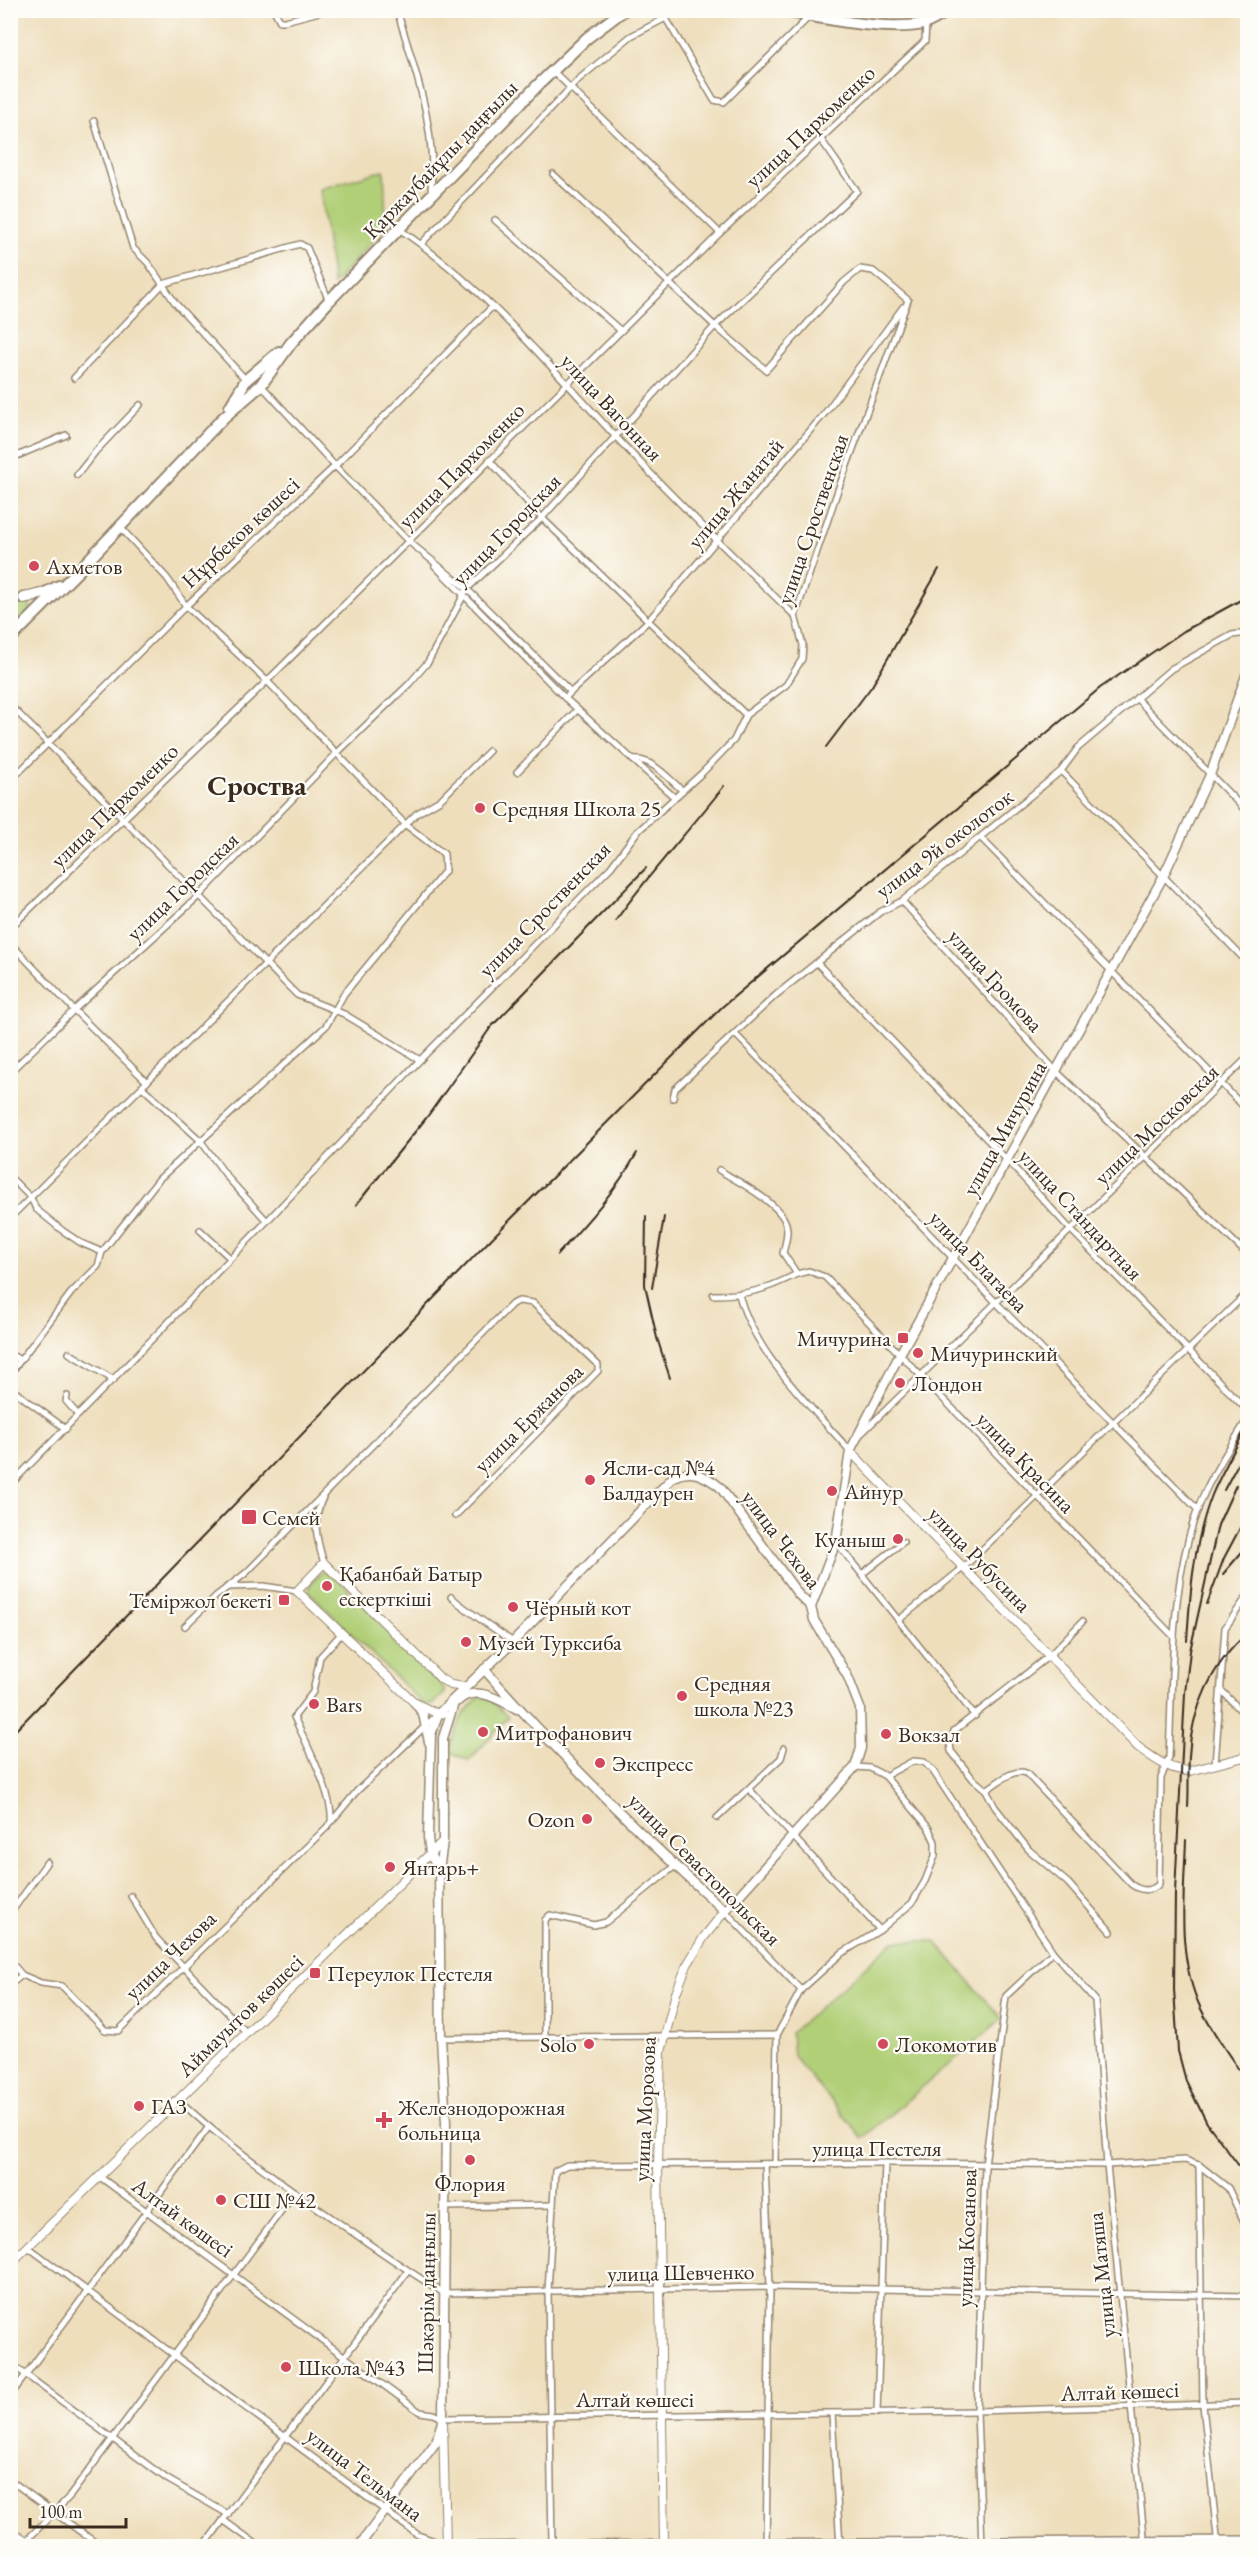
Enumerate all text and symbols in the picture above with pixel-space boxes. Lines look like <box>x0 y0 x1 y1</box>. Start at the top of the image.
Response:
street label: улица Пархоменко <box>739 58 882 194</box>
street label: Қаржаубайұлы даңғылы <box>357 73 524 245</box>
street label: улица Вагонная <box>554 347 669 468</box>
street label: улица Пархоменко <box>392 396 531 535</box>
street label: улица Сроственская <box>770 430 855 608</box>
street label: улица Жанатай <box>681 432 790 555</box>
street label: улица Городская <box>445 467 567 592</box>
street label: Нұрбеков көшесі <box>175 470 306 595</box>
place label: Ахметов <box>45 552 122 581</box>
marker: Ахметов <box>27 559 41 573</box>
street label: улица Пархоменко <box>44 737 185 874</box>
district label: Сроства <box>207 767 307 803</box>
street label: улица 9й околоток <box>869 782 1020 905</box>
place label: Средняя Школа 25 <box>492 794 661 823</box>
marker: Средняя Школа 25 <box>473 801 487 815</box>
street label: улица Городская <box>120 825 245 947</box>
street label: улица Сроственская <box>472 835 617 984</box>
street label: улица Громова <box>941 922 1050 1038</box>
street label: улица Мичурина <box>955 1055 1054 1201</box>
street label: улица Московская <box>1088 1057 1225 1191</box>
street label: улица Стандартная <box>1012 1142 1149 1286</box>
street label: улица Благаева <box>923 1204 1035 1319</box>
place label: Мичурина <box>797 1324 891 1353</box>
marker: Мичурина <box>896 1331 910 1345</box>
place label: Мичуринский <box>930 1339 1058 1368</box>
marker: Мичуринский <box>911 1346 925 1360</box>
street label: улица Ержанова <box>467 1357 589 1479</box>
place label: Лондон <box>912 1369 982 1398</box>
marker: Лондон <box>893 1376 907 1390</box>
street label: улица Красина <box>970 1405 1082 1520</box>
place label: Ясли-сад №4 Балдаурен <box>601 1453 715 1507</box>
marker: Ясли-сад №4 Балдаурен <box>583 1473 597 1487</box>
place label: Айнур <box>843 1477 903 1506</box>
street label: улица Чехова <box>735 1484 828 1595</box>
marker: Айнур <box>825 1484 839 1498</box>
street label: улица Рубусина <box>922 1500 1038 1619</box>
place label: Семей <box>262 1503 321 1532</box>
marker: Семей <box>240 1508 258 1526</box>
place label: Куаныш <box>814 1525 886 1554</box>
marker: Куаныш <box>891 1532 905 1546</box>
place label: Қабанбай Батыр ескерткіші <box>339 1559 483 1613</box>
marker: Қабанбай Батыр ескерткіші <box>320 1579 334 1593</box>
place label: Теміржол бекеті <box>129 1586 272 1615</box>
marker: Теміржол бекеті <box>277 1593 291 1607</box>
place label: Чёрный кот <box>525 1593 631 1622</box>
marker: Чёрный кот <box>506 1600 520 1614</box>
place label: Музей Турксиба <box>478 1628 622 1657</box>
marker: Музей Турксиба <box>459 1635 473 1649</box>
place label: Средняя школа №23 <box>694 1669 794 1723</box>
marker: Средняя школа №23 <box>675 1689 689 1703</box>
place label: Bars <box>326 1690 362 1719</box>
marker: Bars <box>307 1697 321 1711</box>
place label: Митрофанович <box>495 1718 632 1747</box>
place label: Вокзал <box>898 1720 960 1749</box>
marker: Митрофанович <box>476 1725 490 1739</box>
marker: Вокзал <box>879 1727 893 1741</box>
place label: Экспресс <box>612 1749 693 1778</box>
marker: Экспресс <box>593 1756 607 1770</box>
street label: улица Севастопольская <box>622 1787 788 1952</box>
place label: Ozon <box>527 1805 575 1834</box>
marker: Ozon <box>580 1812 594 1826</box>
place label: Янтарь+ <box>401 1853 479 1882</box>
marker: Янтарь+ <box>383 1860 397 1874</box>
street label: улица Чехова <box>118 1904 223 2006</box>
street label: Аймауытов көшесі <box>170 1948 310 2084</box>
place label: Переулок Пестеля <box>327 1959 493 1988</box>
marker: Переулок Пестеля <box>308 1966 322 1980</box>
place label: Solo <box>540 2030 577 2059</box>
place label: Локомотив <box>895 2030 997 2059</box>
street label: улица Морозова <box>626 2035 663 2182</box>
marker: Solo <box>582 2037 596 2051</box>
marker: Локомотив <box>876 2037 890 2051</box>
place label: ГАЗ <box>151 2092 187 2121</box>
place label: Железнодорожная больница <box>397 2093 565 2147</box>
marker: ГАЗ <box>132 2099 146 2113</box>
marker: Железнодорожная больница <box>375 2111 393 2129</box>
street label: улица Пестеля <box>812 2134 942 2163</box>
marker: Флория <box>463 2153 477 2167</box>
street label: улица Косанова <box>950 2168 983 2308</box>
place label: Флория <box>434 2169 506 2198</box>
street label: Алтай көшесі <box>125 2170 239 2264</box>
place label: СШ №42 <box>233 2186 316 2215</box>
marker: СШ №42 <box>214 2193 228 2207</box>
street label: улица Матяша <box>1080 2210 1123 2339</box>
street label: Шәкәрім даңғылы <box>411 2212 442 2374</box>
street label: улица Шевченко <box>607 2257 755 2288</box>
place label: Школа №43 <box>298 2353 405 2382</box>
marker: Школа №43 <box>279 2360 293 2374</box>
street label: Алтай көшесі <box>1059 2375 1180 2408</box>
street label: Алтай көшесі <box>575 2385 694 2414</box>
street label: улица Тельмана <box>300 2421 429 2528</box>
scale bar <box>30 2491 126 2529</box>
text: 100 m <box>39 2500 83 2523</box>

